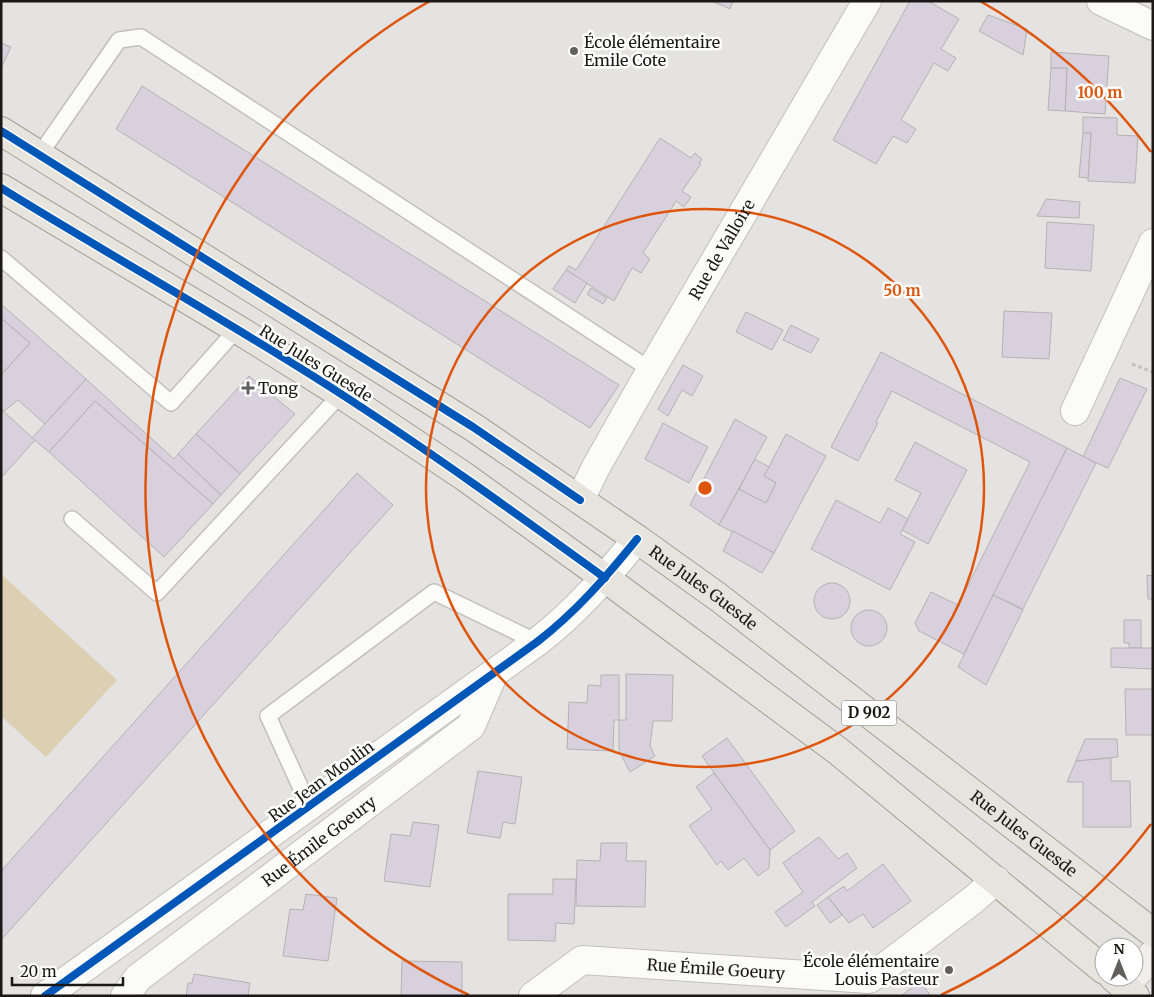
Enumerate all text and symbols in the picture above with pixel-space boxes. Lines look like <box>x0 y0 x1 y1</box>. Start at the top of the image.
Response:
place label: École élémentaire Emile Cote <box>584 32 720 70</box>
marker: École élémentaire Emile Cote <box>568 45 580 57</box>
text: 100 m <box>1078 83 1122 102</box>
street label: Rue de Valloire <box>684 195 759 303</box>
text: 50 m <box>883 281 921 300</box>
street label: Rue Jules Guesde <box>256 320 376 406</box>
place label: Tong <box>258 378 298 398</box>
marker: Tong <box>242 382 254 394</box>
centre of rings <box>696 479 714 497</box>
street label: Rue Jules Guesde <box>645 541 762 634</box>
road number: D 902 <box>842 700 896 726</box>
street label: Rue Jean Moulin <box>264 736 378 826</box>
street label: Rue Jules Guesde <box>967 786 1081 881</box>
street label: Rue Émile Goeury <box>258 791 381 891</box>
north arrow <box>1094 937 1144 987</box>
text: N <box>1113 940 1125 958</box>
place label: École élémentaire Louis Pasteur <box>803 951 939 989</box>
scale bar <box>12 954 124 986</box>
street label: Rue Émile Goeury <box>646 954 786 983</box>
text: 20 m <box>20 962 57 981</box>
marker: École élémentaire Louis Pasteur <box>943 964 955 976</box>

